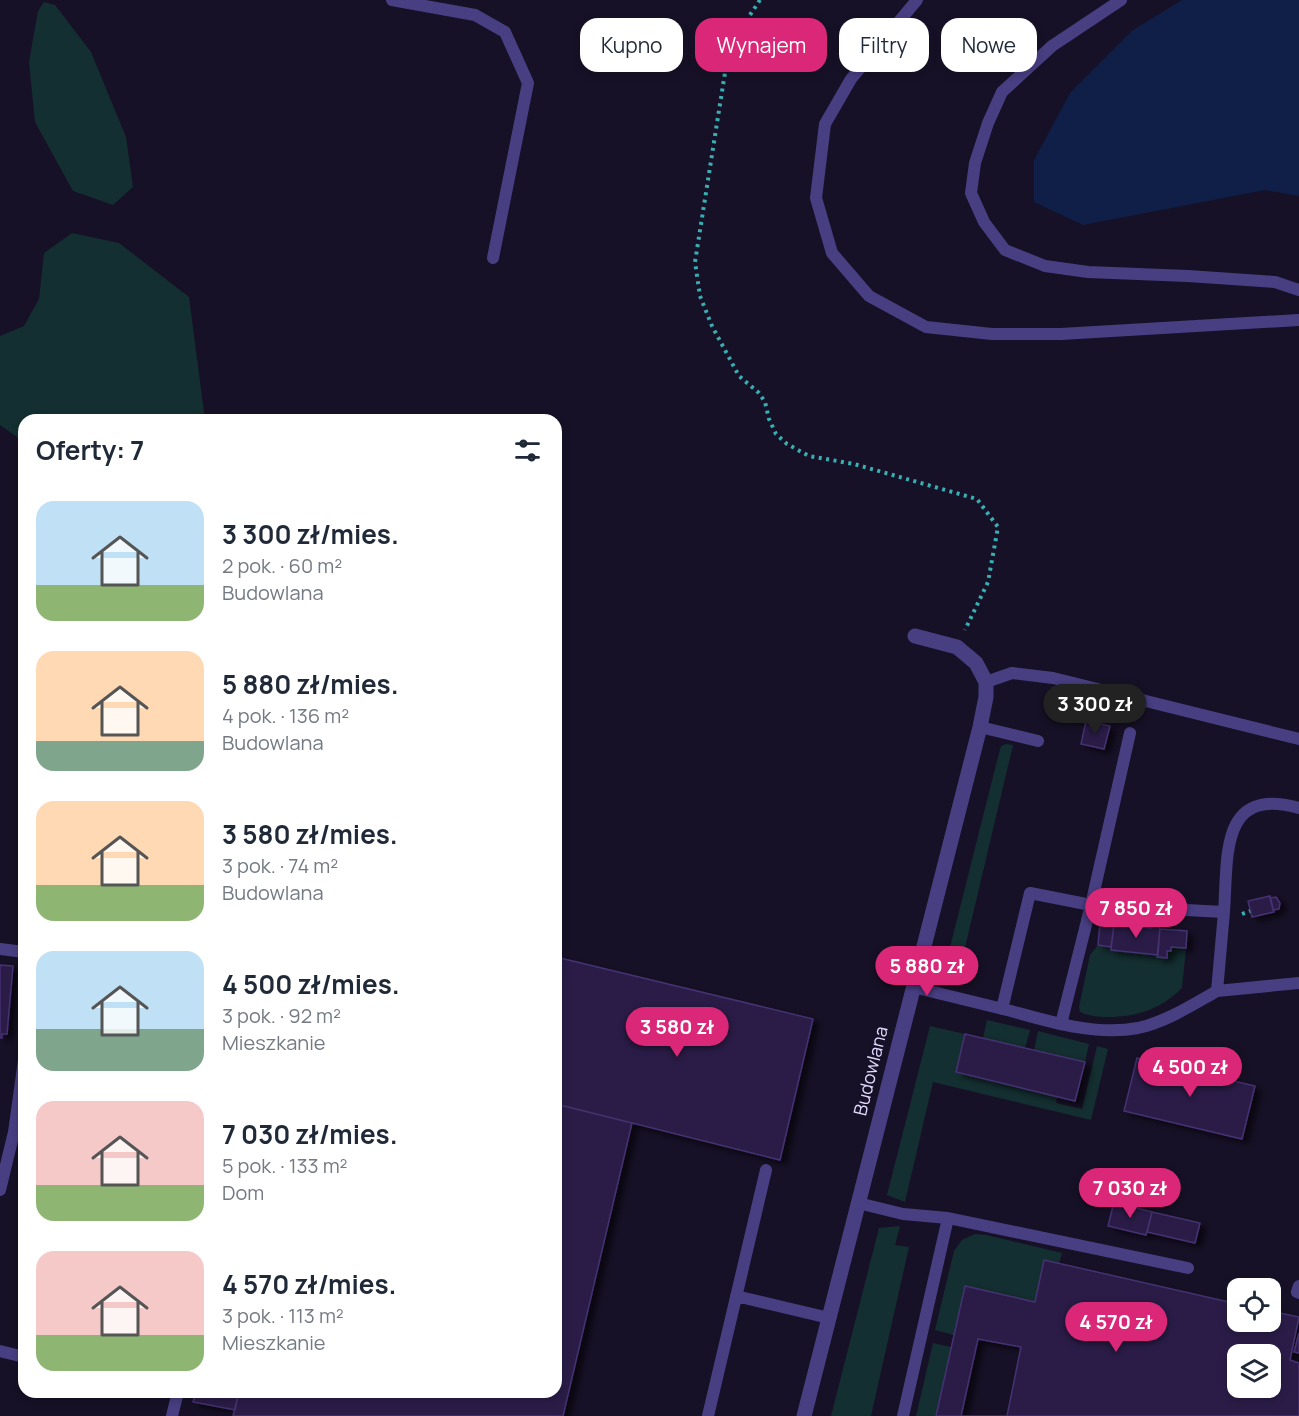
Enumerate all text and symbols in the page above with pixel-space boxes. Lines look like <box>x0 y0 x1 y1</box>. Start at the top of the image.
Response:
chip: Kupno <box>580 18 683 72</box>
chip: Wynajem <box>695 18 827 72</box>
chip: Filtry <box>839 18 929 72</box>
chip: Nowe <box>941 18 1037 72</box>
text: Oferty: 7 <box>36 432 144 468</box>
icon: filters <box>511 434 544 467</box>
text: 3 300 zł/mies. <box>222 516 399 552</box>
icon: home <box>84 525 156 597</box>
text: 2 pok. · 60 m² <box>222 552 342 579</box>
text: Budowlana <box>222 579 324 606</box>
text: 5 880 zł/mies. <box>222 666 399 702</box>
icon: home <box>84 675 156 747</box>
pin: 3 300 zł <box>1033 684 1157 735</box>
text: 3 300 zł <box>1057 690 1133 717</box>
text: 4 pok. · 136 m² <box>222 702 349 729</box>
text: Budowlana <box>222 729 324 756</box>
text: 3 580 zł/mies. <box>222 816 398 852</box>
icon: home <box>84 825 156 897</box>
text: 3 pok. · 74 m² <box>222 852 338 879</box>
text: Budowlana <box>222 879 324 906</box>
pin: 7 850 zł <box>1074 888 1198 939</box>
text: 7 850 zł <box>1099 894 1173 921</box>
pin: 5 880 zł <box>865 946 989 997</box>
text: 5 880 zł <box>889 952 965 979</box>
text: 4 500 zł/mies. <box>222 966 400 1002</box>
icon: home <box>84 975 156 1047</box>
text: 3 pok. · 92 m² <box>222 1002 341 1029</box>
pin: 3 580 zł <box>615 1007 739 1058</box>
text: 3 580 zł <box>640 1013 714 1040</box>
street label: Budowlana <box>847 1024 893 1118</box>
text: Mieszkanie <box>222 1029 326 1056</box>
pin: 4 500 zł <box>1128 1047 1252 1098</box>
text: 4 500 zł <box>1152 1053 1228 1080</box>
text: 7 030 zł/mies. <box>222 1116 398 1152</box>
icon: home <box>84 1125 156 1197</box>
text: 5 pok. · 133 m² <box>222 1152 348 1179</box>
pin: 7 030 zł <box>1068 1168 1192 1219</box>
text: 7 030 zł <box>1093 1174 1167 1201</box>
text: Dom <box>222 1179 264 1206</box>
text: 4 570 zł/mies. <box>222 1266 396 1302</box>
icon: home <box>84 1275 156 1347</box>
map controls <box>1227 1278 1281 1398</box>
button: locate <box>1227 1278 1281 1332</box>
text: 3 pok. · 113 m² <box>222 1302 344 1329</box>
pin: 4 570 zł <box>1054 1302 1178 1353</box>
text: 4 570 zł <box>1079 1308 1153 1335</box>
text: Mieszkanie <box>222 1329 326 1356</box>
button: layers <box>1227 1344 1281 1398</box>

